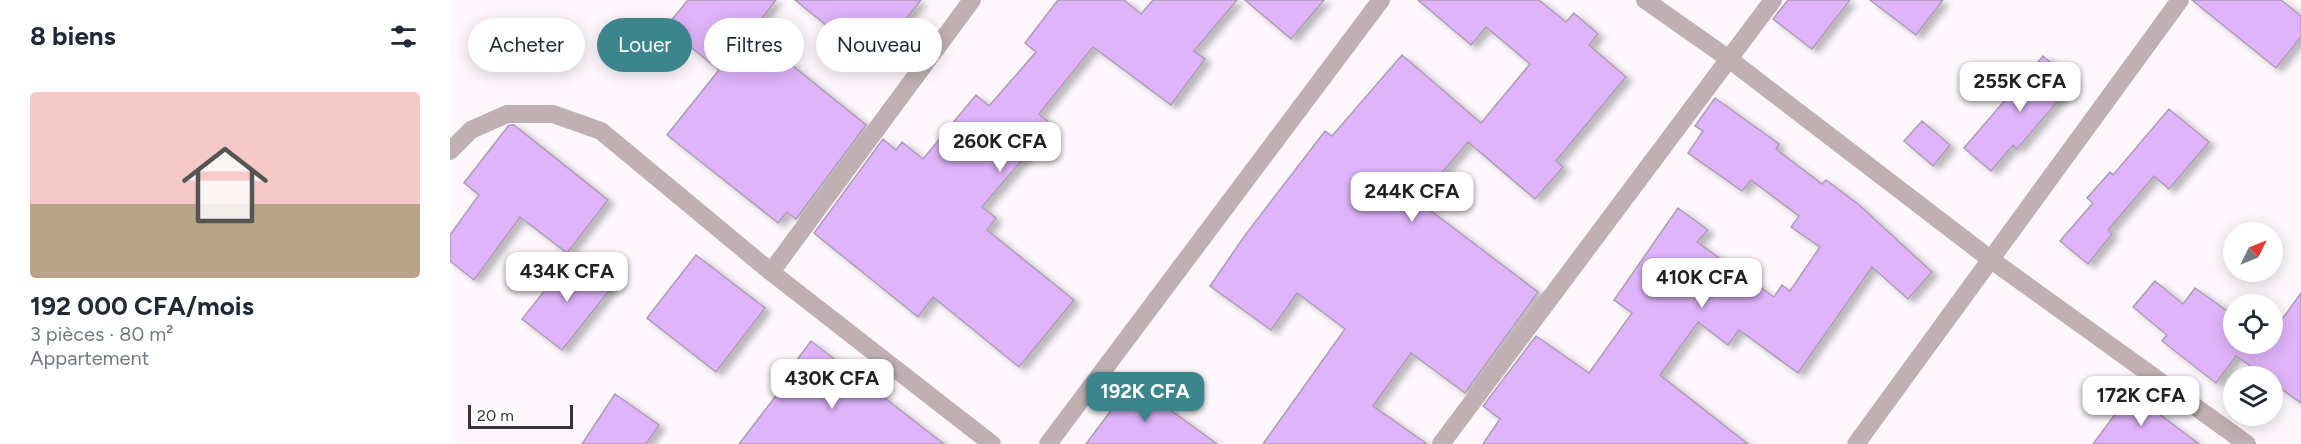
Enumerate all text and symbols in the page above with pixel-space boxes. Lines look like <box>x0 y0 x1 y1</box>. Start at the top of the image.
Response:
chip: Acheter <box>468 18 585 72</box>
chip: Louer <box>597 18 692 72</box>
chip: Filtres <box>704 18 804 72</box>
chip: Nouveau <box>816 18 942 72</box>
text: 8 biens <box>30 20 116 52</box>
icon: filters <box>387 20 420 53</box>
pin: 255K CFA <box>1958 62 2082 113</box>
text: 255K CFA <box>1974 69 2066 93</box>
pin: 260K CFA <box>938 122 1062 173</box>
text: 260K CFA <box>953 129 1047 153</box>
icon: home <box>171 131 279 239</box>
pin: 244K CFA <box>1350 172 1474 223</box>
text: 244K CFA <box>1365 179 1459 203</box>
north arrow <box>2223 222 2283 282</box>
map controls <box>2223 222 2283 426</box>
pin: 434K CFA <box>505 252 629 303</box>
pin: 410K CFA <box>1640 258 1764 309</box>
text: 434K CFA <box>520 259 614 283</box>
text: 410K CFA <box>1656 265 1748 289</box>
text: 192 000 CFA/mois <box>30 290 254 322</box>
button: locate <box>2223 294 2283 354</box>
text: 3 pièces · 80 m² <box>30 322 174 346</box>
text: Appartement <box>30 346 149 370</box>
pin: 430K CFA <box>770 359 894 410</box>
text: 430K CFA <box>785 366 879 390</box>
button: layers <box>2223 366 2283 426</box>
pin: 192K CFA <box>1083 372 1207 423</box>
pin: 172K CFA <box>2079 376 2203 427</box>
text: 192K CFA <box>1100 379 1190 403</box>
text: 172K CFA <box>2096 383 2186 407</box>
scale bar <box>468 402 573 430</box>
text: 20 m <box>477 406 514 425</box>

